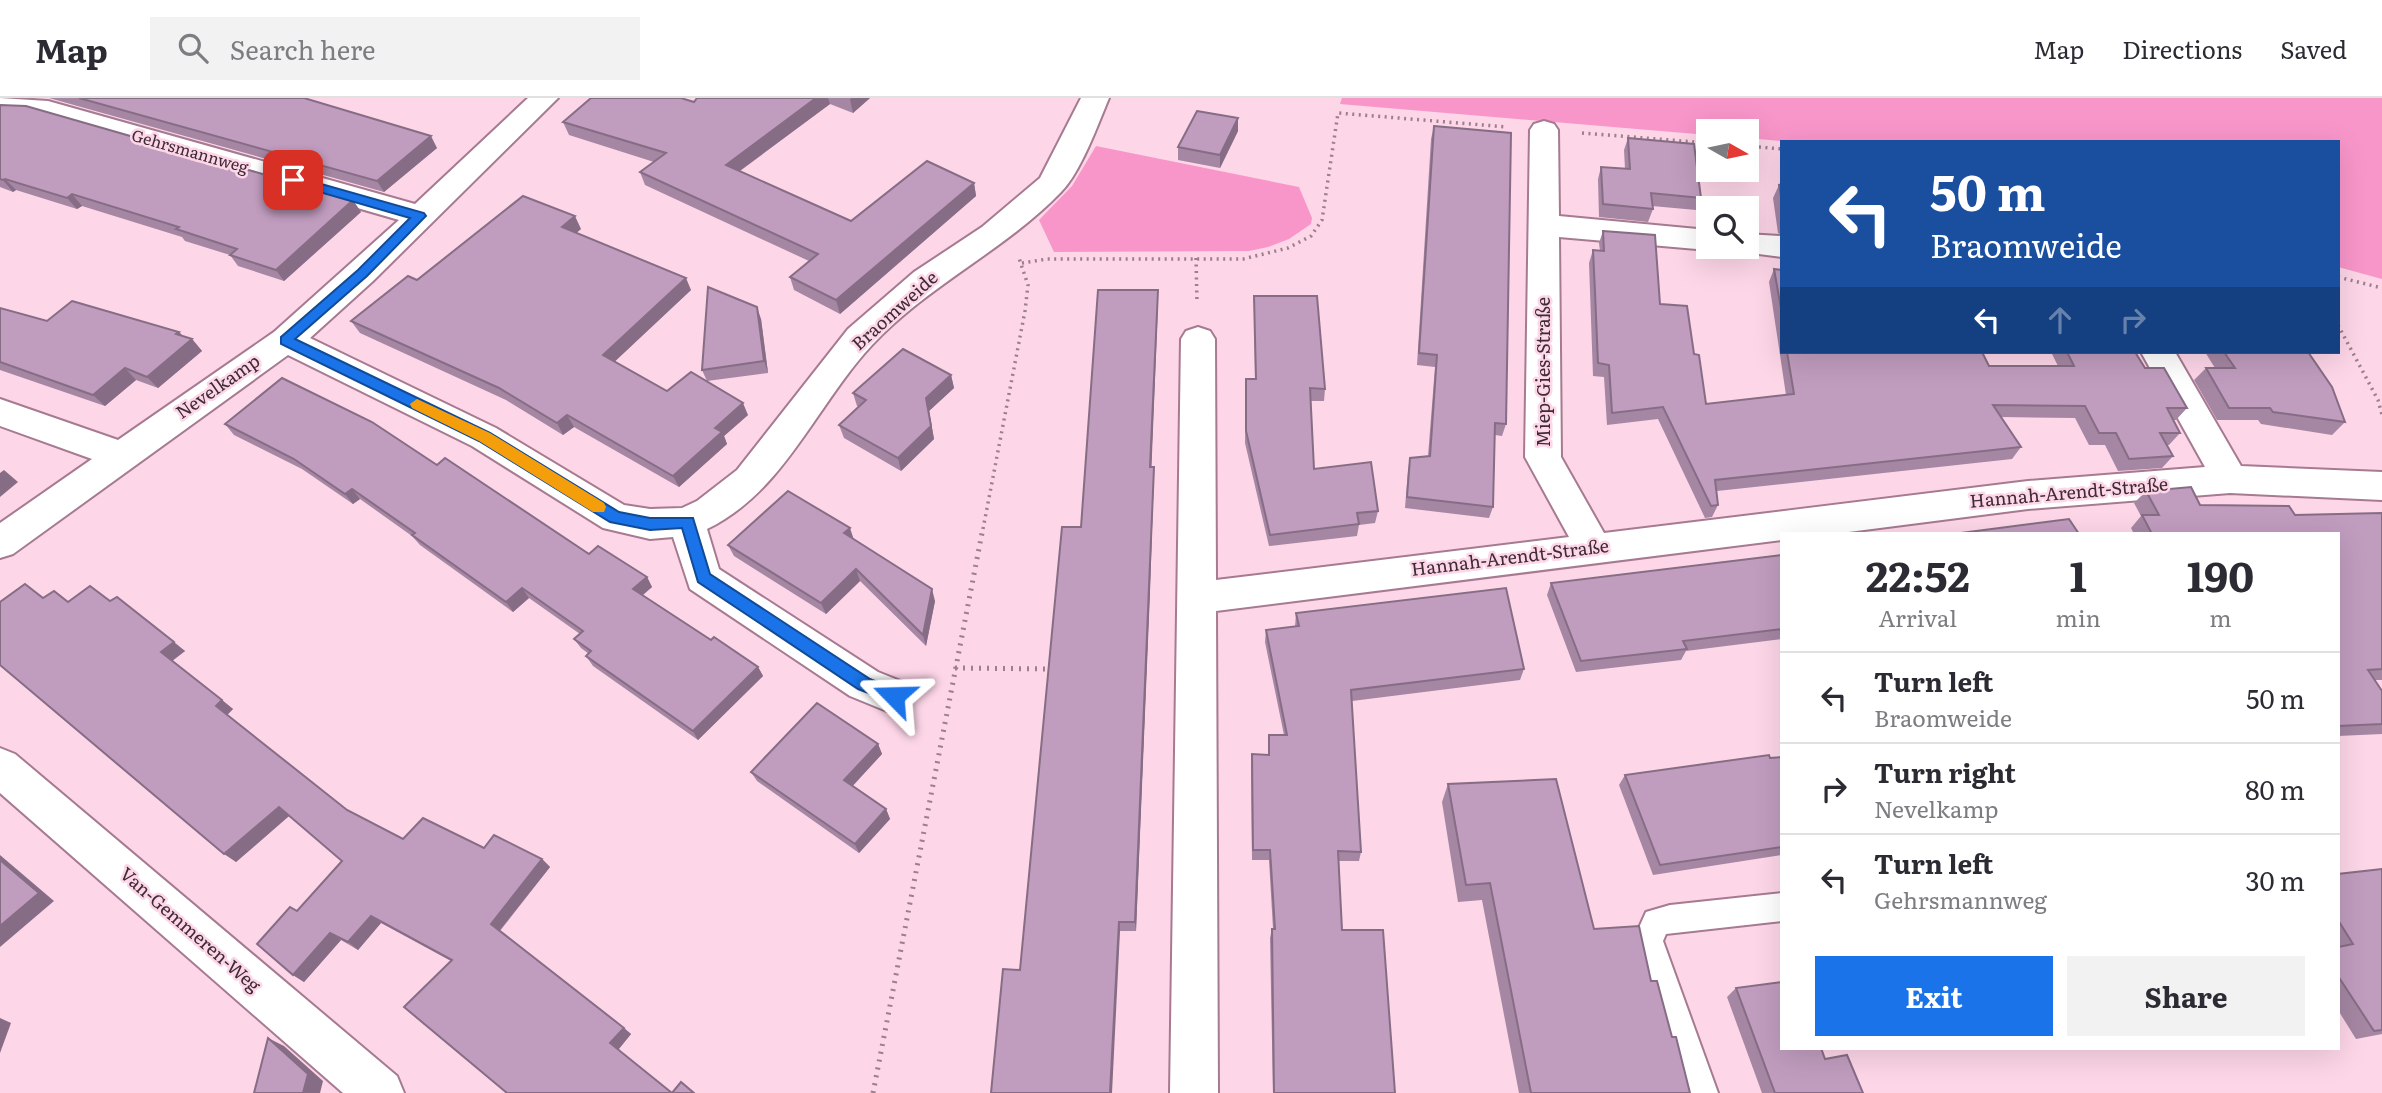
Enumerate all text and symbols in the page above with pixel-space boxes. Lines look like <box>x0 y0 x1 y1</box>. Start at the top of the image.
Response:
search box <box>150 17 640 80</box>
text: Map <box>35 24 108 73</box>
icon: search <box>174 29 212 67</box>
text: Search here <box>230 29 376 68</box>
text: Map <box>2033 31 2084 66</box>
text: Directions <box>2122 31 2242 66</box>
text: Saved <box>2280 31 2347 66</box>
north arrow <box>1696 119 1759 182</box>
map controls <box>1696 119 1759 259</box>
street label: Gehrsmannweg <box>129 122 252 178</box>
pin <box>263 150 323 210</box>
text: 50 m <box>1930 153 2046 226</box>
icon: arrive <box>274 161 312 199</box>
icon: left <box>1815 168 1906 259</box>
button: search <box>1696 196 1759 259</box>
text: Braomweide <box>1930 220 2122 268</box>
street label: Braomweide <box>845 264 943 356</box>
street label: Miep-Gies-Straße <box>1529 297 1556 447</box>
icon: left <box>1968 301 2006 339</box>
icon: ahead <box>2041 301 2079 339</box>
icon: right <box>2114 301 2152 339</box>
street label: Nevelkamp <box>170 347 265 425</box>
street label: Hannah-Arendt-Straße <box>1969 469 2169 514</box>
street label: Hannah-Arendt-Straße <box>1409 531 1610 582</box>
text: 22:52 <box>1866 543 1970 605</box>
text: 1 <box>2070 543 2087 605</box>
text: 190 <box>2187 543 2254 605</box>
text: Arrival <box>1879 600 1957 634</box>
text: min <box>2056 600 2101 634</box>
text: m <box>2209 600 2232 634</box>
position arrow <box>857 659 931 733</box>
text: Turn left <box>1874 661 1993 700</box>
text: 50 m <box>2246 678 2305 717</box>
icon: left <box>1815 679 1853 717</box>
text: Braomweide <box>1874 700 2012 734</box>
text: Turn right <box>1874 752 2016 791</box>
text: 80 m <box>2245 769 2305 808</box>
icon: right <box>1815 770 1853 808</box>
text: Nevelkamp <box>1874 791 1998 825</box>
text: Turn left <box>1874 843 1993 882</box>
street label: Van-Gemmeren-Weg <box>115 860 268 998</box>
text: 30 m <box>2245 860 2305 899</box>
icon: left <box>1815 861 1853 899</box>
text: Gehrsmannweg <box>1874 882 2047 916</box>
button: Exit <box>1815 956 2053 1036</box>
button: Share <box>2067 956 2305 1036</box>

